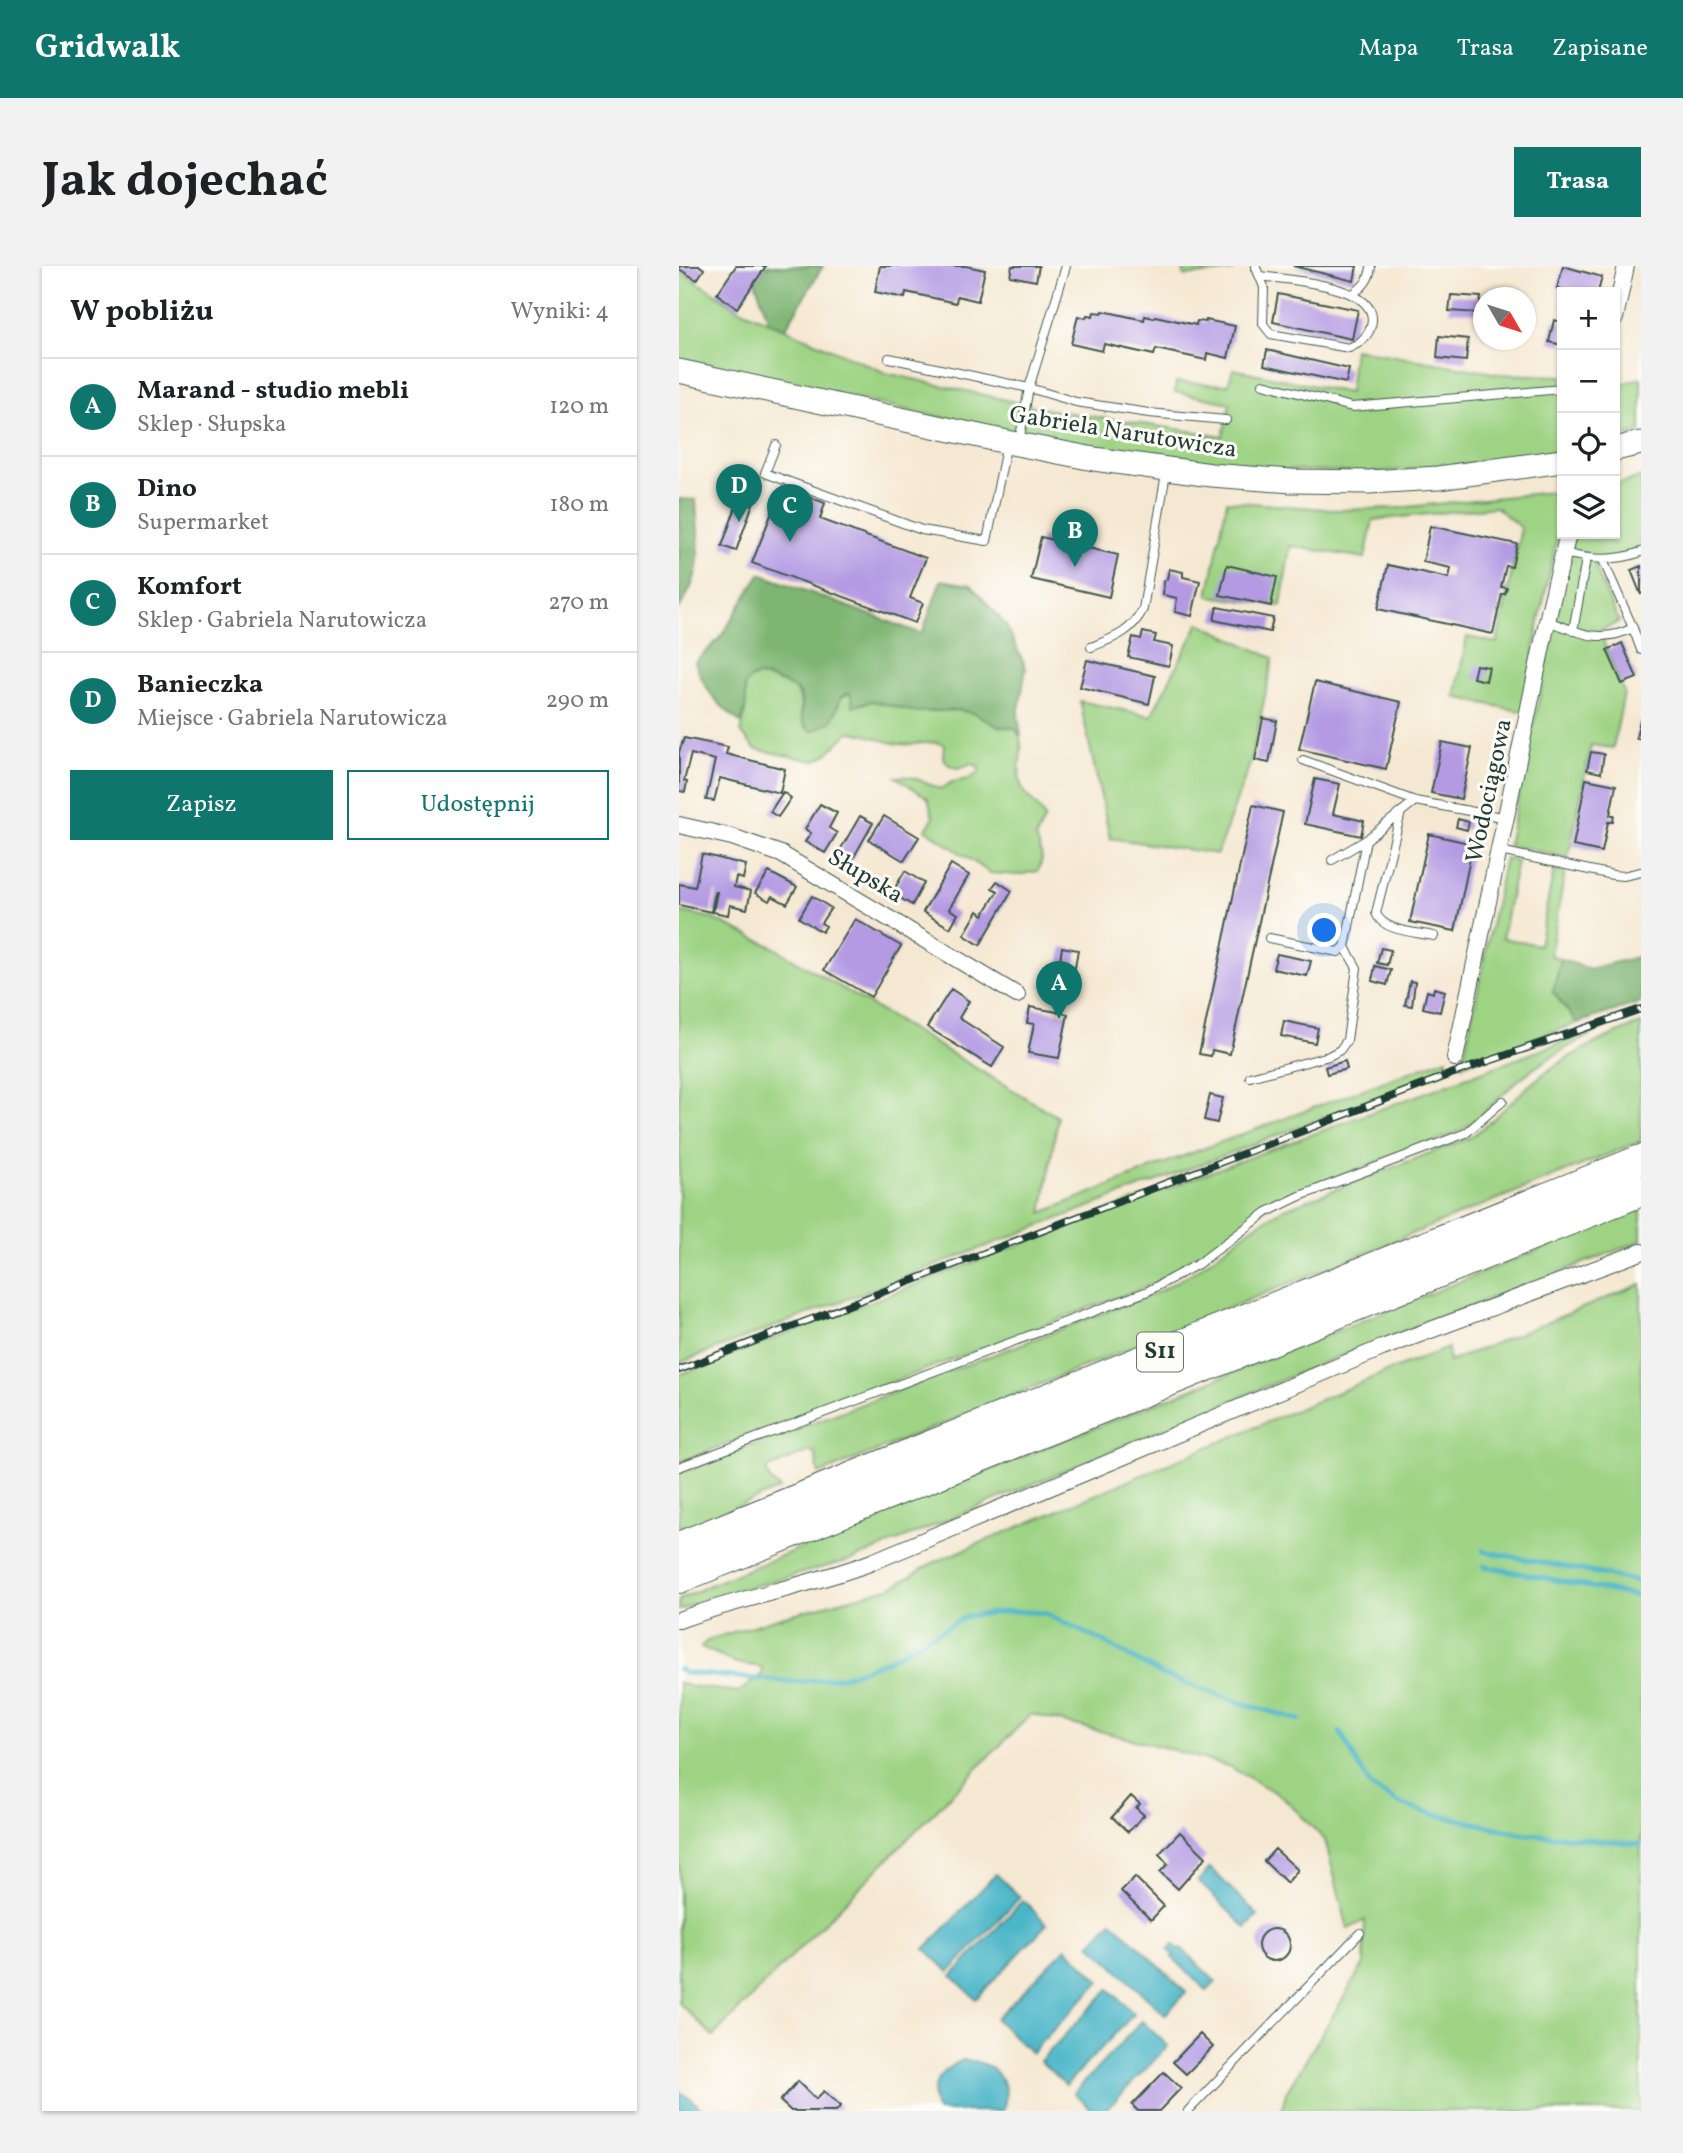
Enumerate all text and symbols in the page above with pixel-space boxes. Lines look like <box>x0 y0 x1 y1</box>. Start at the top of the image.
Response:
text: Gridwalk <box>35 26 180 72</box>
text: Mapa <box>1359 32 1419 66</box>
text: Trasa <box>1457 32 1514 66</box>
text: Zapisane <box>1552 32 1648 66</box>
button: Trasa <box>1514 147 1641 217</box>
text: Jak dojechać <box>42 148 328 217</box>
north arrow <box>1473 287 1536 350</box>
map controls <box>1557 287 1620 539</box>
button: + <box>1557 287 1620 350</box>
text: W pobliżu <box>70 291 213 333</box>
text: Wyniki: 4 <box>511 296 609 328</box>
button: − <box>1557 350 1620 413</box>
text: Marand - studio mebli <box>137 373 409 409</box>
text: A <box>85 391 101 423</box>
text: 120 m <box>549 391 609 423</box>
street label: Gabriela Narutowicza <box>1007 398 1239 468</box>
text: Sklep · Słupska <box>137 409 286 441</box>
button: locate <box>1557 413 1620 476</box>
pin: D <box>716 464 762 522</box>
text: Dino <box>137 471 197 507</box>
button: layers <box>1557 476 1620 539</box>
pin: C <box>767 484 813 542</box>
text: B <box>85 489 101 521</box>
text: 180 m <box>550 489 609 521</box>
text: Supermarket <box>137 507 269 539</box>
pin: B <box>1052 509 1098 567</box>
text: Komfort <box>137 569 242 605</box>
text: C <box>86 587 100 619</box>
text: 270 m <box>548 587 609 619</box>
text: Sklep · Gabriela Narutowicza <box>137 605 427 637</box>
text: Banieczka <box>137 667 263 703</box>
text: D <box>85 685 101 717</box>
text: 290 m <box>546 685 609 717</box>
text: Miejsce · Gabriela Narutowicza <box>137 703 448 735</box>
street label: Wodociągowa <box>1458 716 1522 866</box>
button: Zapisz <box>70 770 333 840</box>
button: Udostępnij <box>347 770 609 840</box>
street label: Słupska <box>821 841 909 913</box>
your location <box>1307 913 1341 947</box>
pin: A <box>1036 961 1082 1019</box>
road number: S11 <box>1137 1332 1183 1372</box>

